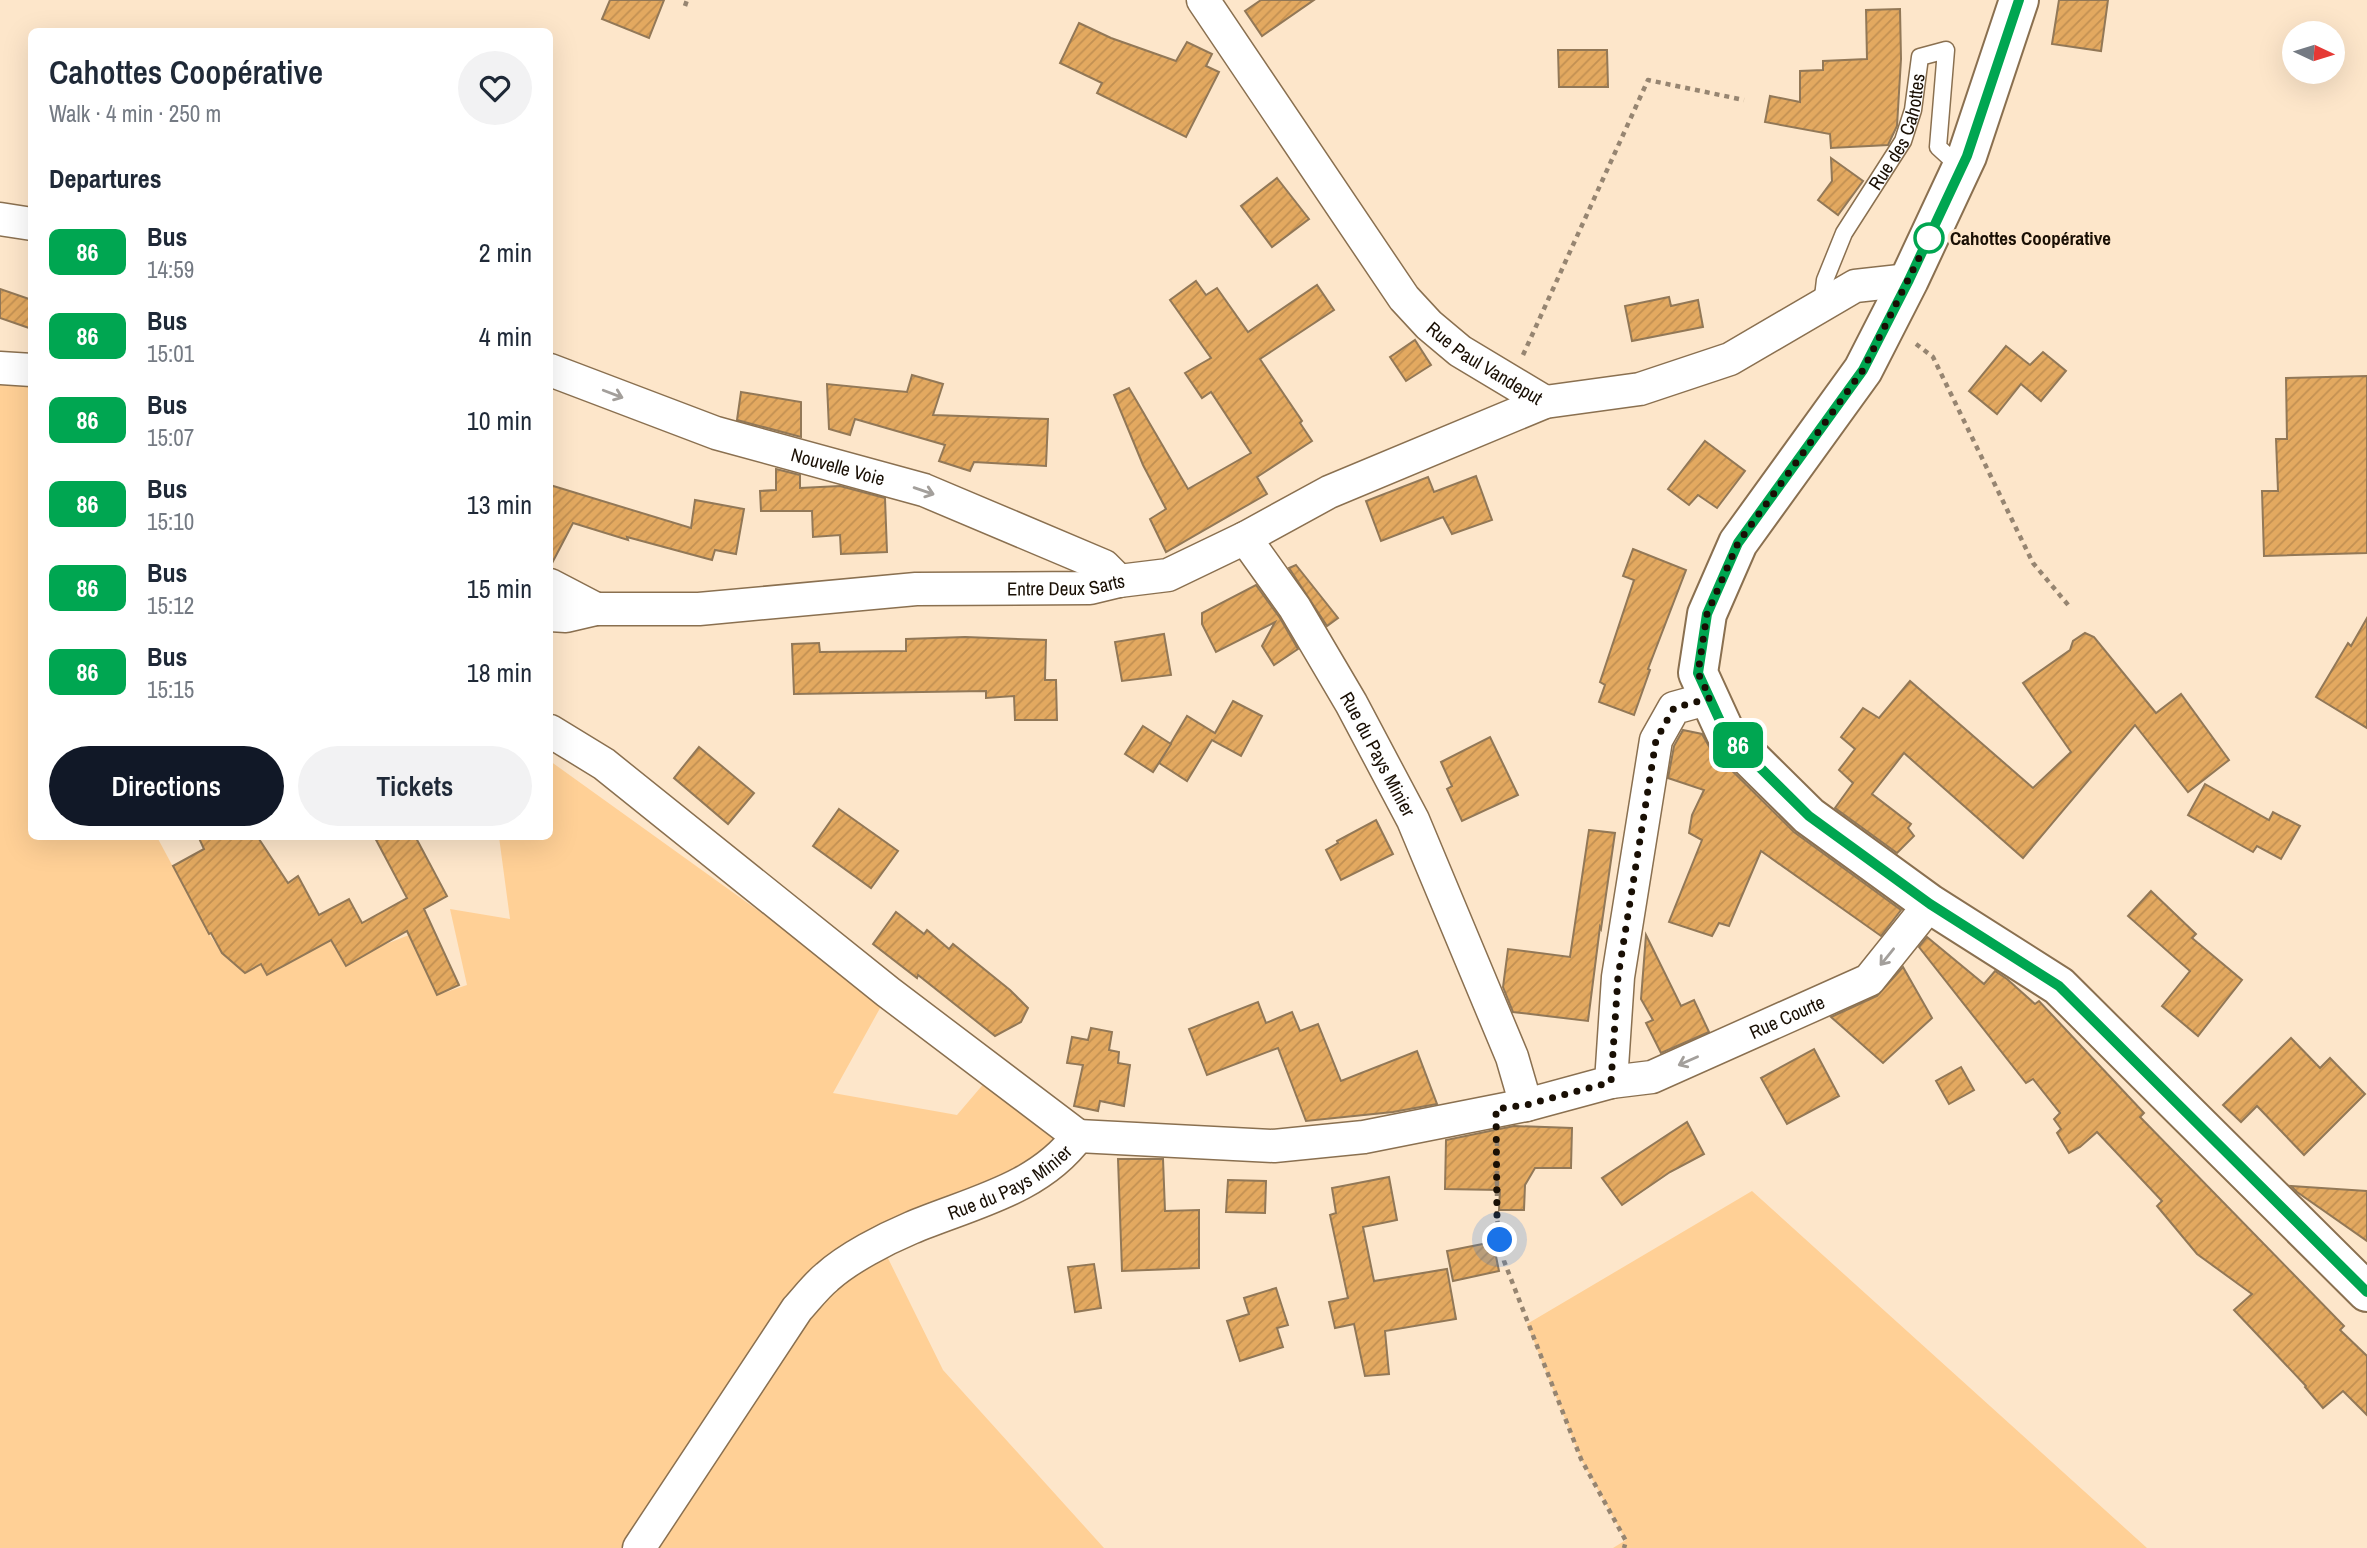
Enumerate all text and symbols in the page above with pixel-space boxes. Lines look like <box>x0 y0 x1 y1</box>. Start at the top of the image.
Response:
north arrow <box>2282 21 2345 84</box>
map controls <box>2282 21 2345 84</box>
text: Cahottes Coopérative <box>49 50 323 94</box>
button: heart <box>458 51 532 125</box>
street label: Rue des Cahottes <box>1862 72 1931 195</box>
text: Walk · 4 min · 250 m <box>49 98 221 129</box>
text: Departures <box>49 161 162 196</box>
text: Bus <box>147 219 187 254</box>
marker: Cahottes Coopérative <box>1914 223 1944 253</box>
place label: Cahottes Coopérative <box>1950 225 2111 251</box>
text: 2 min <box>479 235 532 270</box>
text: 86 <box>77 236 98 268</box>
text: 14:59 <box>147 254 194 285</box>
text: Bus <box>147 303 187 338</box>
street label: Rue Paul Vandeput <box>1421 315 1548 411</box>
text: 4 min <box>479 319 532 354</box>
text: 86 <box>77 320 98 352</box>
text: 15:01 <box>147 338 194 369</box>
text: Bus <box>147 387 187 422</box>
one-way arrow <box>602 389 624 401</box>
text: 10 min <box>467 403 532 438</box>
text: 86 <box>77 404 98 436</box>
text: 15:07 <box>147 422 194 453</box>
street label: Nouvelle Voie <box>788 441 888 492</box>
text: Bus <box>147 471 187 506</box>
one-way arrow <box>912 486 934 498</box>
text: 13 min <box>467 487 532 522</box>
text: 86 <box>77 488 98 520</box>
text: 15:10 <box>147 506 194 537</box>
text: Bus <box>147 555 187 590</box>
street label: Entre Deux Sarts <box>1007 567 1127 601</box>
text: 15 min <box>467 571 532 606</box>
text: 86 <box>77 572 98 604</box>
text: 15:12 <box>147 590 194 621</box>
text: Bus <box>147 639 187 674</box>
text: 18 min <box>467 655 532 690</box>
text: 86 <box>77 656 98 688</box>
text: 15:15 <box>147 674 194 705</box>
street label: Rue du Pays Minier <box>1334 687 1422 822</box>
line badge: 86 <box>1706 722 1770 768</box>
text: 86 <box>1727 729 1749 761</box>
button: Directions <box>49 746 284 826</box>
button: Tickets <box>298 746 532 826</box>
one-way arrow <box>1880 948 1895 966</box>
street label: Rue Courte <box>1745 989 1829 1045</box>
one-way arrow <box>1678 1055 1699 1068</box>
street label: Rue du Pays Minier <box>944 1138 1078 1226</box>
your location <box>1482 1222 1517 1257</box>

